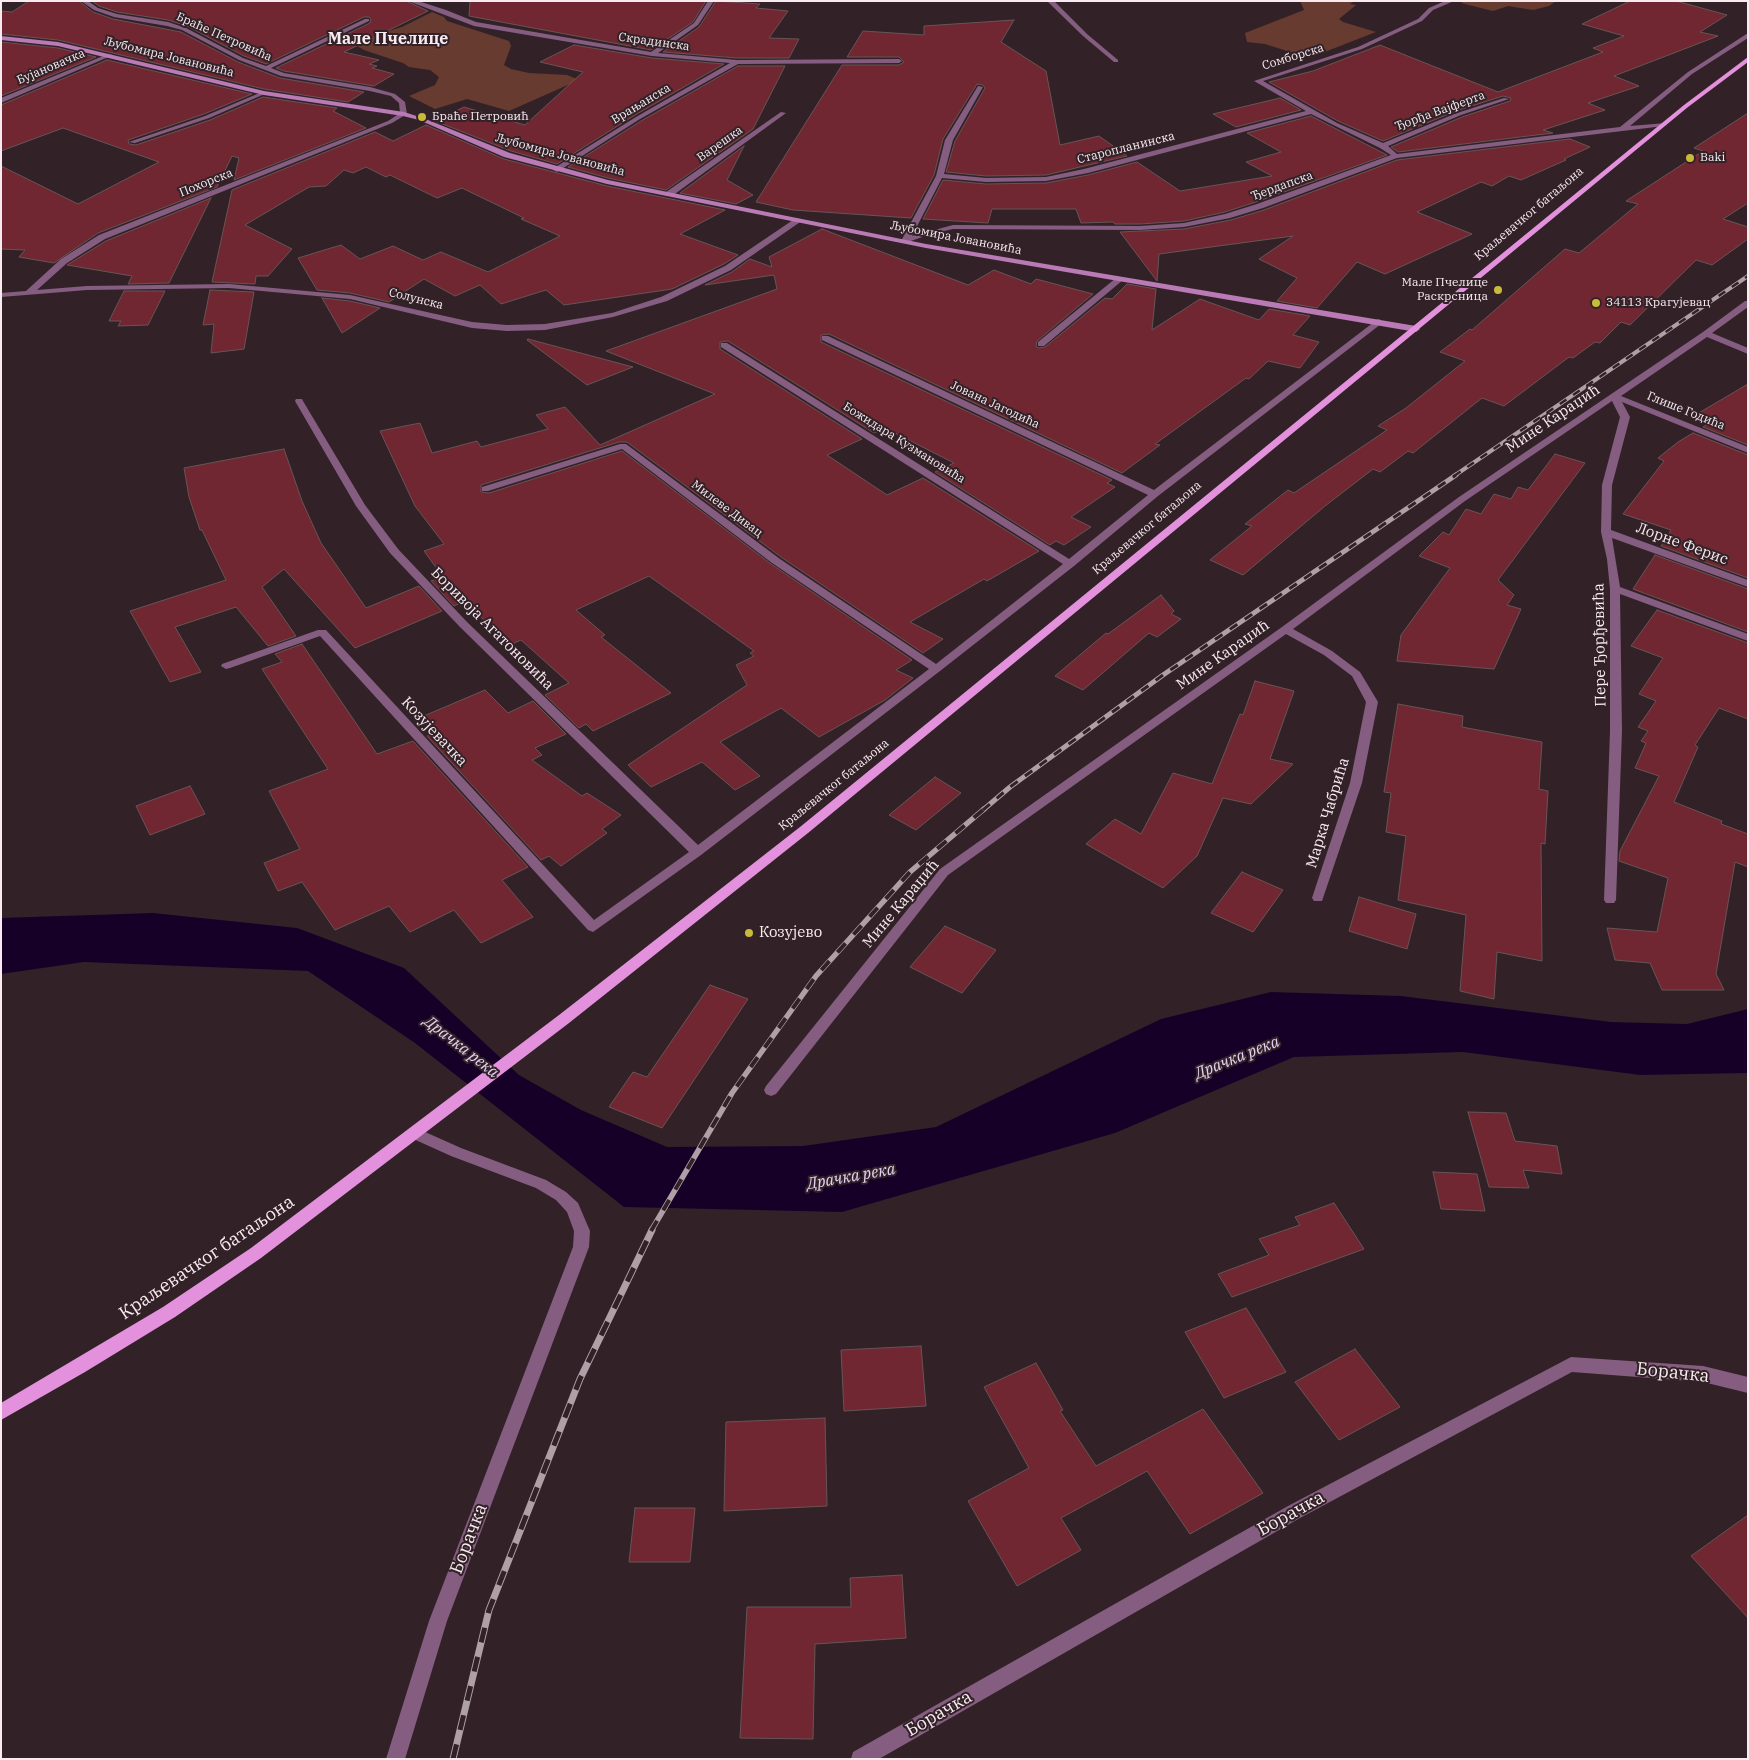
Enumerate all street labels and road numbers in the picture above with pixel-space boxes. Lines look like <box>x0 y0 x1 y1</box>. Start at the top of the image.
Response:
street label: Браће Петровића <box>174 9 274 65</box>
street label: Скрадинска <box>617 30 691 54</box>
street label: Љубомира Јовановића <box>102 34 236 80</box>
street label: Сомборска <box>1260 41 1326 73</box>
street label: Бујановачка <box>15 46 87 88</box>
street label: Врањанска <box>609 81 673 127</box>
street label: Ђорђа Вајферта <box>1393 88 1487 134</box>
street label: Варешка <box>694 123 746 165</box>
street label: Старопланинска <box>1076 129 1176 167</box>
street label: Љубомира Јовановића <box>494 131 626 179</box>
street label: Краљевачког батаљона <box>1472 164 1586 264</box>
street label: Похорска <box>177 166 235 200</box>
street label: Ђердапска <box>1249 168 1315 204</box>
street label: Љубомира Јовановића <box>889 218 1023 258</box>
street label: Солунска <box>387 285 445 313</box>
street label: Јована Јагодића <box>948 378 1042 432</box>
street label: Мине Караџић <box>1503 381 1603 457</box>
street label: Глише Годића <box>1645 389 1727 433</box>
street label: Божидара Кузмановића <box>840 399 968 487</box>
street label: Милеве Дивац <box>689 478 765 540</box>
street label: Краљевачког батаљона <box>1090 478 1204 578</box>
street label: Лорне Ферис <box>1634 519 1730 569</box>
street label: Боривоја Агатоновића <box>427 564 557 694</box>
street label: Пере Ђорђевића <box>1590 583 1610 707</box>
street label: Мине Караџић <box>1173 616 1273 694</box>
street label: Козујевачка <box>397 693 471 771</box>
street label: Краљевачког батаљона <box>776 736 892 834</box>
street label: Марка Чабрића <box>1303 756 1353 870</box>
street label: Мине Караџић <box>859 856 943 952</box>
street label: Краљевачког батаљона <box>115 1191 299 1325</box>
street label: Борачка <box>1635 1358 1711 1388</box>
street label: Борачка <box>1254 1487 1328 1541</box>
street label: Борачка <box>446 1501 492 1577</box>
street label: Борачка <box>902 1686 976 1742</box>

